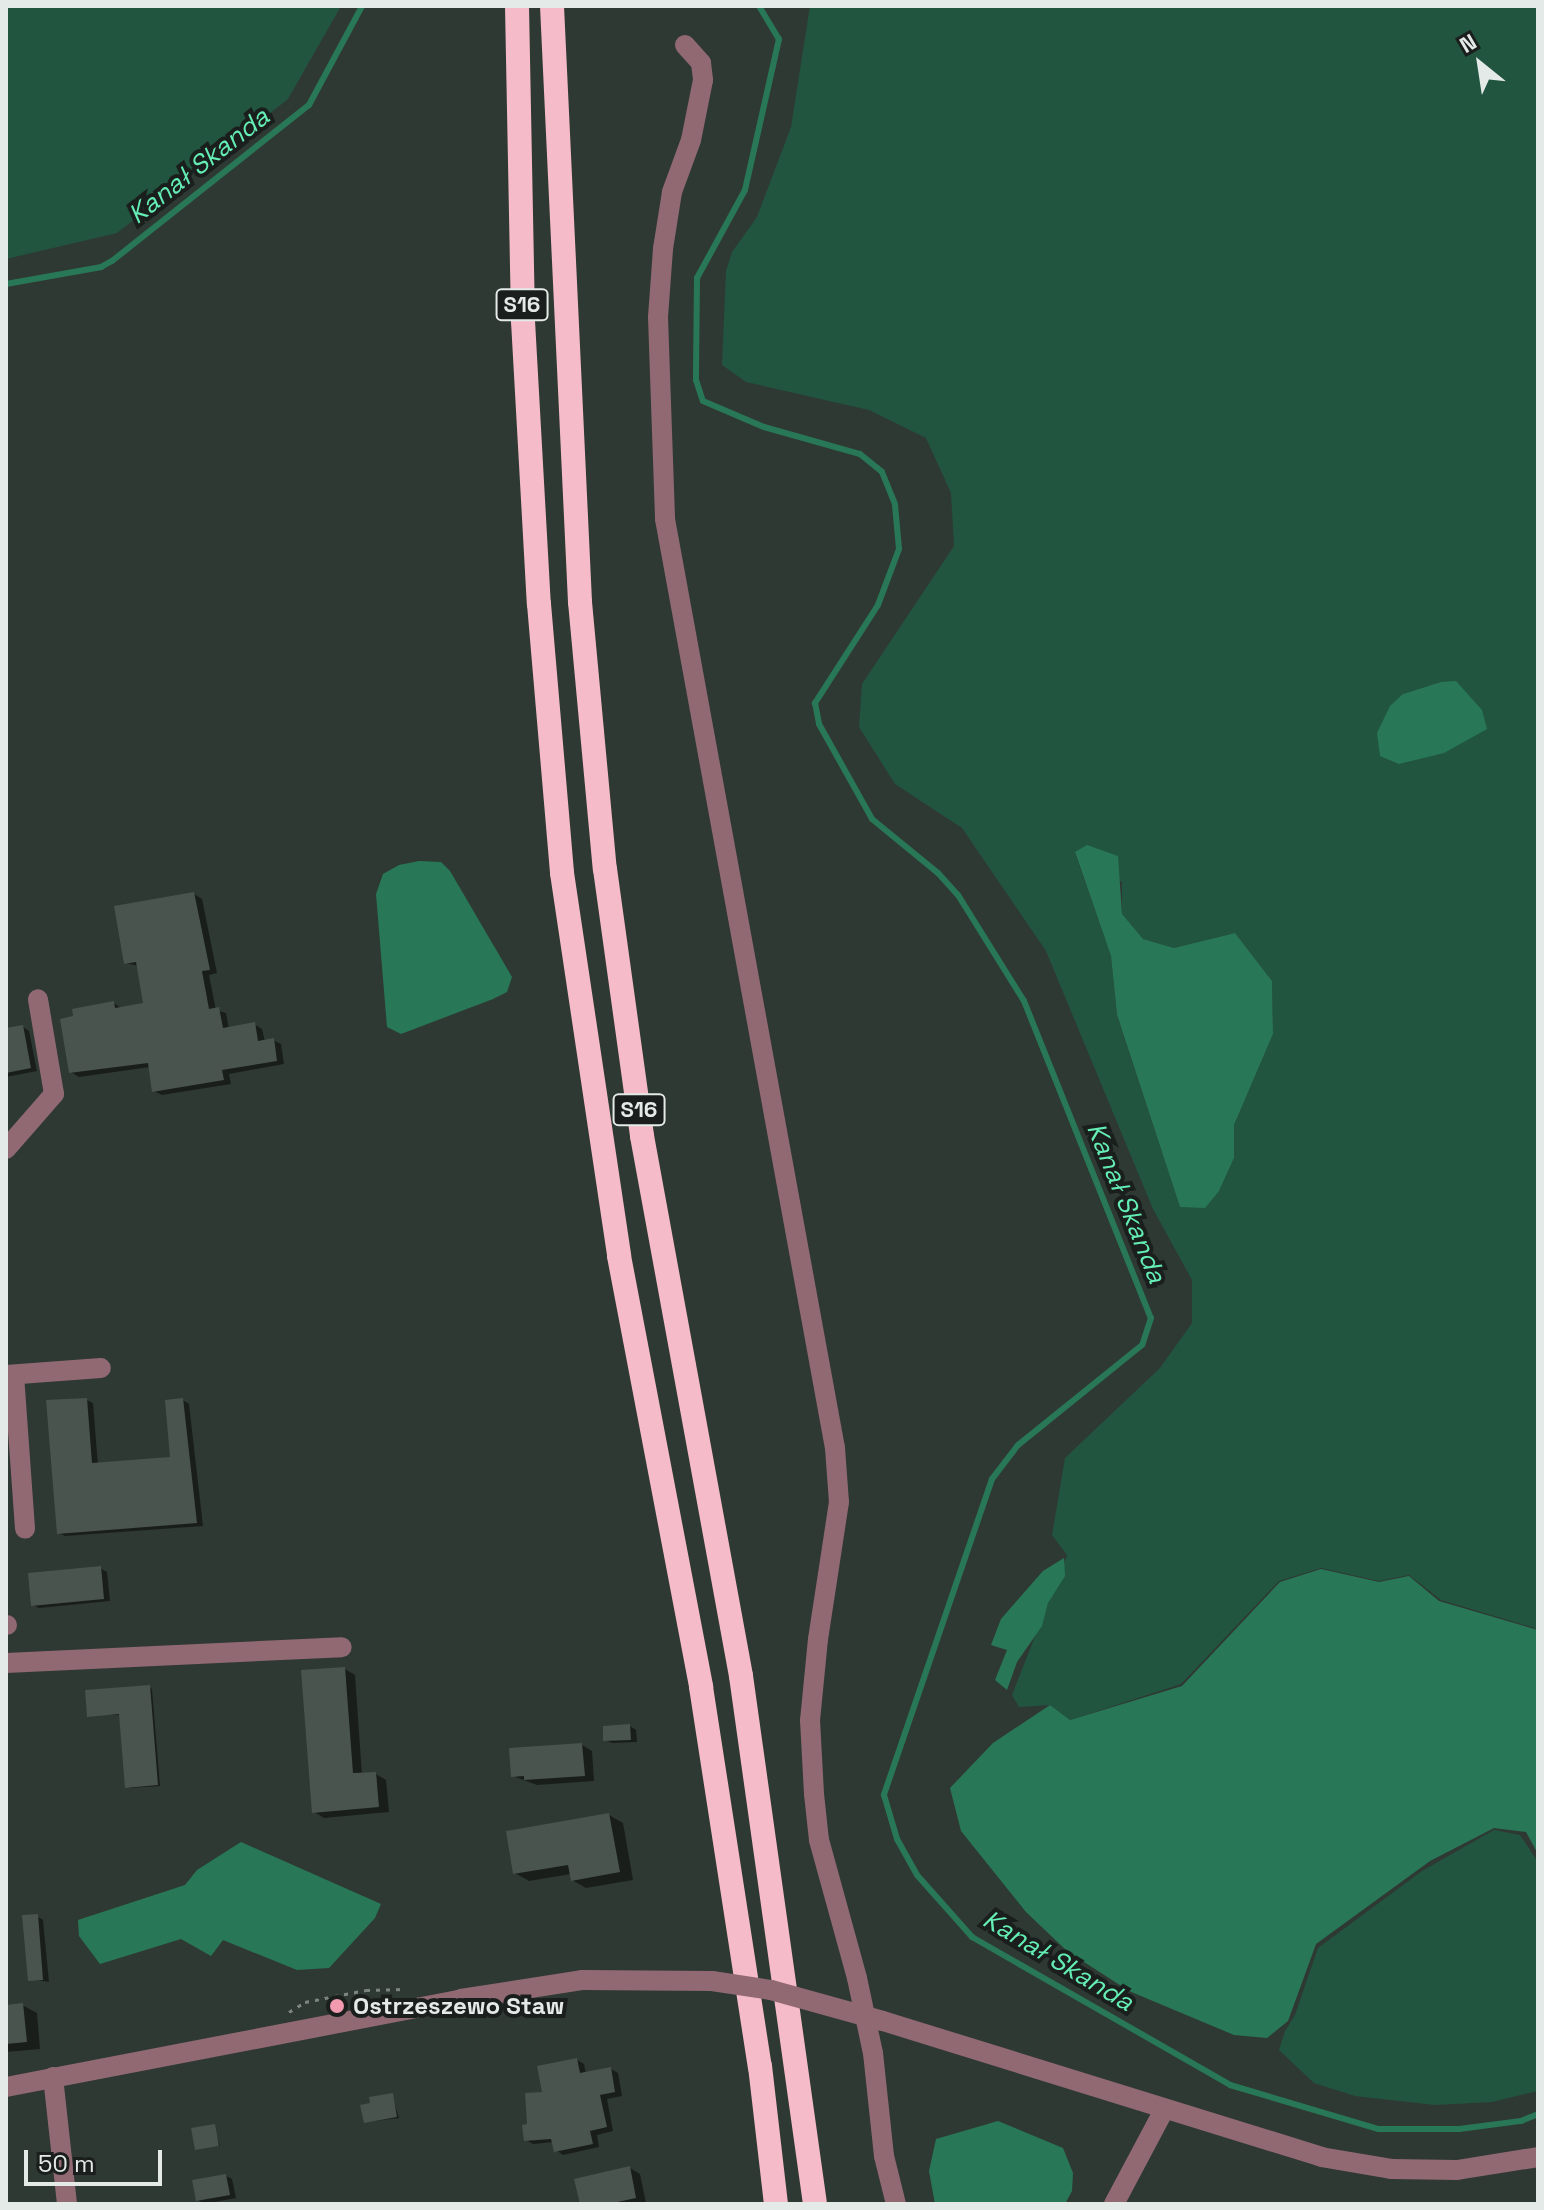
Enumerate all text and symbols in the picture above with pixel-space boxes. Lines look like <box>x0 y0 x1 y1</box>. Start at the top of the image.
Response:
north arrow <box>1440 24 1520 104</box>
text: N <box>1455 27 1481 59</box>
water label: Kanał Skanda <box>122 101 276 231</box>
road number: S16 <box>494 287 550 323</box>
road number: S16 <box>611 1092 667 1128</box>
water label: Kanał Skanda <box>1080 1118 1172 1288</box>
water label: Kanał Skanda <box>977 1904 1139 2018</box>
place label: Ostrzeszewo Staw <box>353 1992 564 2020</box>
marker: Ostrzeszewo Staw <box>328 1997 346 2015</box>
scale bar <box>28 2134 166 2184</box>
text: 50 m <box>38 2148 95 2179</box>

